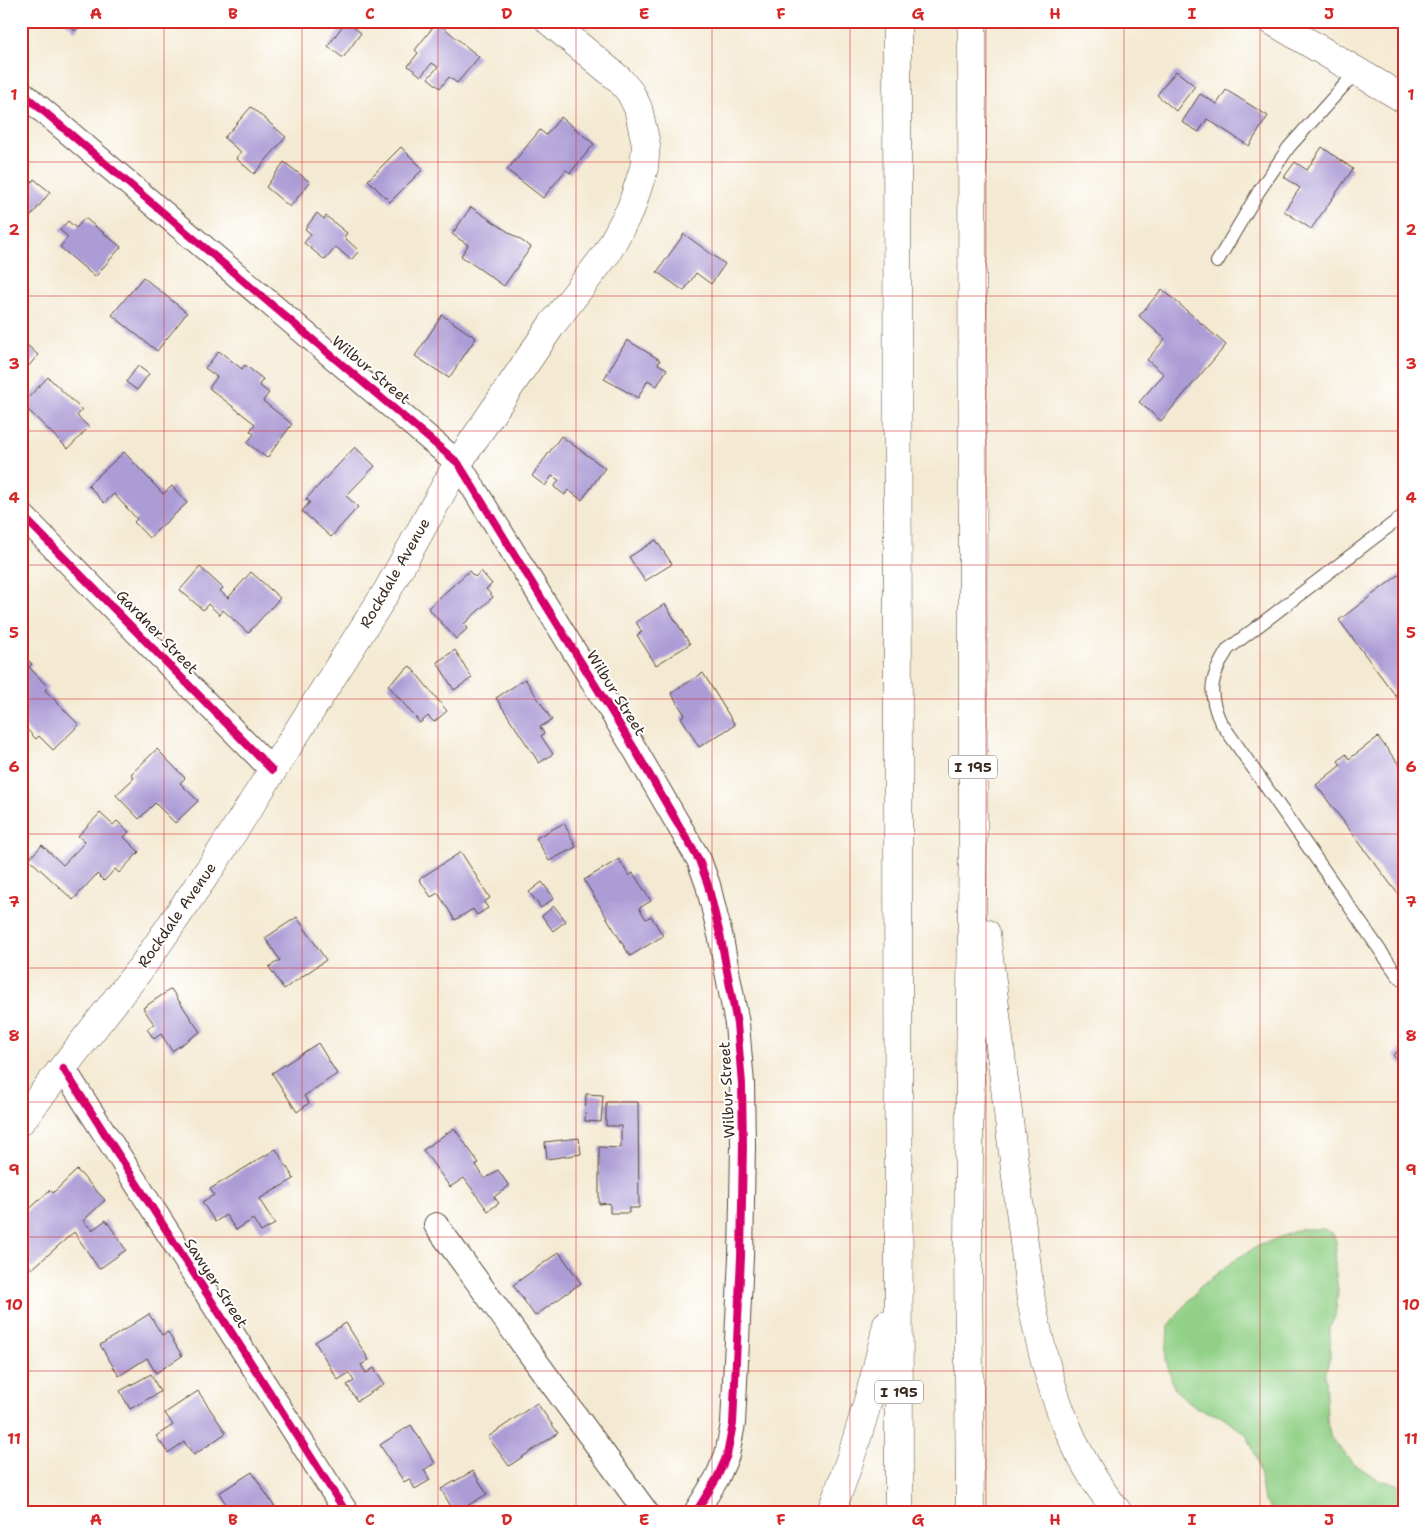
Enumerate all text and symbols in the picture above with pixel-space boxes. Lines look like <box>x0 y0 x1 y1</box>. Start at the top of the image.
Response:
text: A <box>90 3 102 24</box>
text: B <box>228 3 238 24</box>
text: C <box>365 3 375 24</box>
text: D <box>501 3 513 24</box>
text: E <box>639 3 649 24</box>
text: F <box>776 3 786 24</box>
text: G <box>912 3 925 24</box>
text: H <box>1049 3 1061 24</box>
text: I <box>1188 3 1197 24</box>
text: J <box>1324 3 1334 24</box>
text: 1 <box>10 84 18 105</box>
text: 1 <box>1407 84 1415 105</box>
text: 2 <box>8 219 20 240</box>
text: 2 <box>1405 219 1417 240</box>
street label: Wilbur Street <box>327 331 415 409</box>
text: 3 <box>8 353 20 374</box>
text: 3 <box>1405 353 1417 374</box>
text: 4 <box>8 487 20 508</box>
text: 4 <box>1405 487 1417 508</box>
street label: Rockdale Avenue <box>355 514 435 632</box>
street label: Gardner Street <box>112 585 202 679</box>
text: 5 <box>9 622 19 643</box>
text: 5 <box>1406 622 1416 643</box>
street label: Wilbur Street <box>582 647 650 739</box>
text: 6 <box>8 756 20 777</box>
road number: I 195 <box>949 756 997 779</box>
text: 6 <box>1405 756 1417 777</box>
street label: Rockdale Avenue <box>133 858 221 972</box>
text: 7 <box>8 891 20 912</box>
text: 7 <box>1405 891 1417 912</box>
text: 8 <box>8 1025 20 1046</box>
text: 8 <box>1405 1025 1417 1046</box>
street label: Wilbur Street <box>714 1041 740 1139</box>
text: 9 <box>8 1159 20 1180</box>
text: 9 <box>1405 1159 1417 1180</box>
street label: Sawyer Street <box>180 1234 252 1332</box>
text: 10 <box>5 1294 23 1315</box>
text: 10 <box>1402 1294 1420 1315</box>
road number: I 195 <box>875 1380 923 1404</box>
text: 11 <box>7 1428 21 1449</box>
text: 11 <box>1404 1428 1418 1449</box>
text: A <box>90 1509 102 1530</box>
text: B <box>228 1509 238 1530</box>
text: C <box>365 1509 375 1530</box>
text: D <box>501 1509 513 1530</box>
text: E <box>639 1509 649 1530</box>
text: F <box>776 1509 786 1530</box>
text: G <box>912 1509 925 1530</box>
text: H <box>1049 1509 1061 1530</box>
text: I <box>1188 1509 1197 1530</box>
text: J <box>1324 1509 1334 1530</box>

